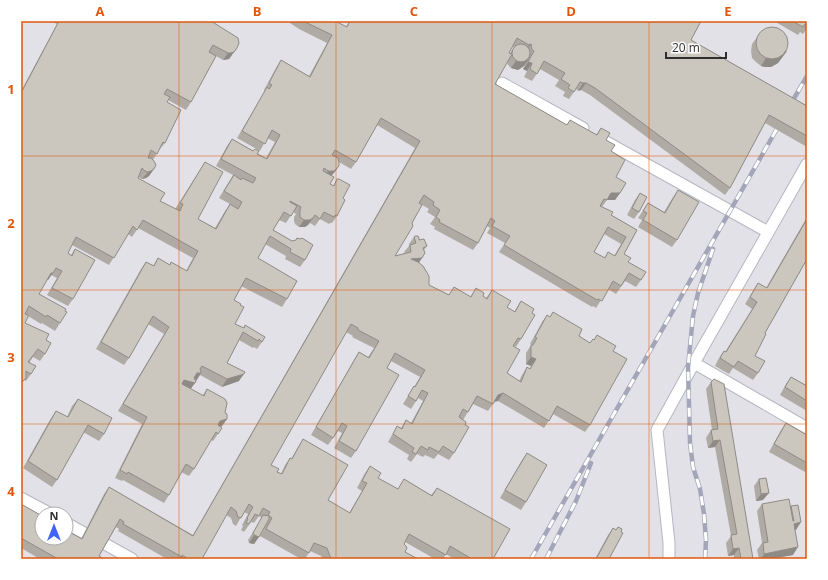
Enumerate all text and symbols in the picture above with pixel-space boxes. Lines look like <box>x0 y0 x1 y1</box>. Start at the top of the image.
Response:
text: A <box>96 2 105 20</box>
text: B <box>253 2 262 20</box>
text: C <box>410 2 418 20</box>
text: D <box>566 2 576 20</box>
text: E <box>724 2 732 20</box>
scale bar <box>666 34 726 60</box>
text: 20 m <box>672 39 700 56</box>
text: 1 <box>7 80 15 98</box>
text: 2 <box>7 214 15 232</box>
text: 3 <box>7 348 15 366</box>
text: 4 <box>7 482 15 500</box>
north arrow <box>34 506 74 546</box>
text: N <box>50 508 58 523</box>

